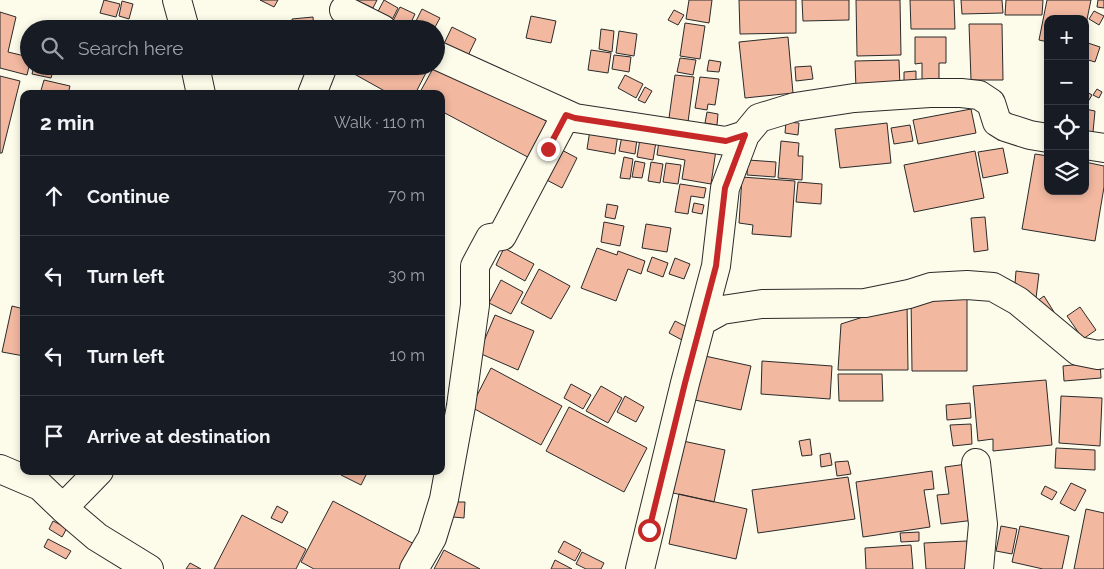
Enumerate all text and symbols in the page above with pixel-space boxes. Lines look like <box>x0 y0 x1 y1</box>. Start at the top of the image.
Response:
map controls <box>1044 15 1089 195</box>
button: + <box>1044 15 1089 60</box>
search box <box>20 20 445 75</box>
icon: search <box>38 34 66 62</box>
text: Search here <box>78 37 184 59</box>
button: − <box>1044 60 1089 105</box>
button: locate <box>1044 105 1089 150</box>
text: 2 min <box>40 110 94 135</box>
text: Walk · 110 m <box>334 113 425 132</box>
route end <box>537 138 560 161</box>
button: layers <box>1044 150 1089 195</box>
icon: ahead <box>40 182 68 210</box>
text: Continue <box>87 185 170 207</box>
text: 70 m <box>388 186 425 205</box>
icon: left <box>40 262 68 290</box>
text: Turn left <box>87 265 164 287</box>
text: 30 m <box>388 266 425 285</box>
icon: left <box>40 342 68 370</box>
text: Turn left <box>87 345 164 367</box>
text: 10 m <box>390 346 425 365</box>
icon: arrive <box>40 422 68 450</box>
text: Arrive at destination <box>87 425 271 447</box>
route start <box>638 519 661 542</box>

